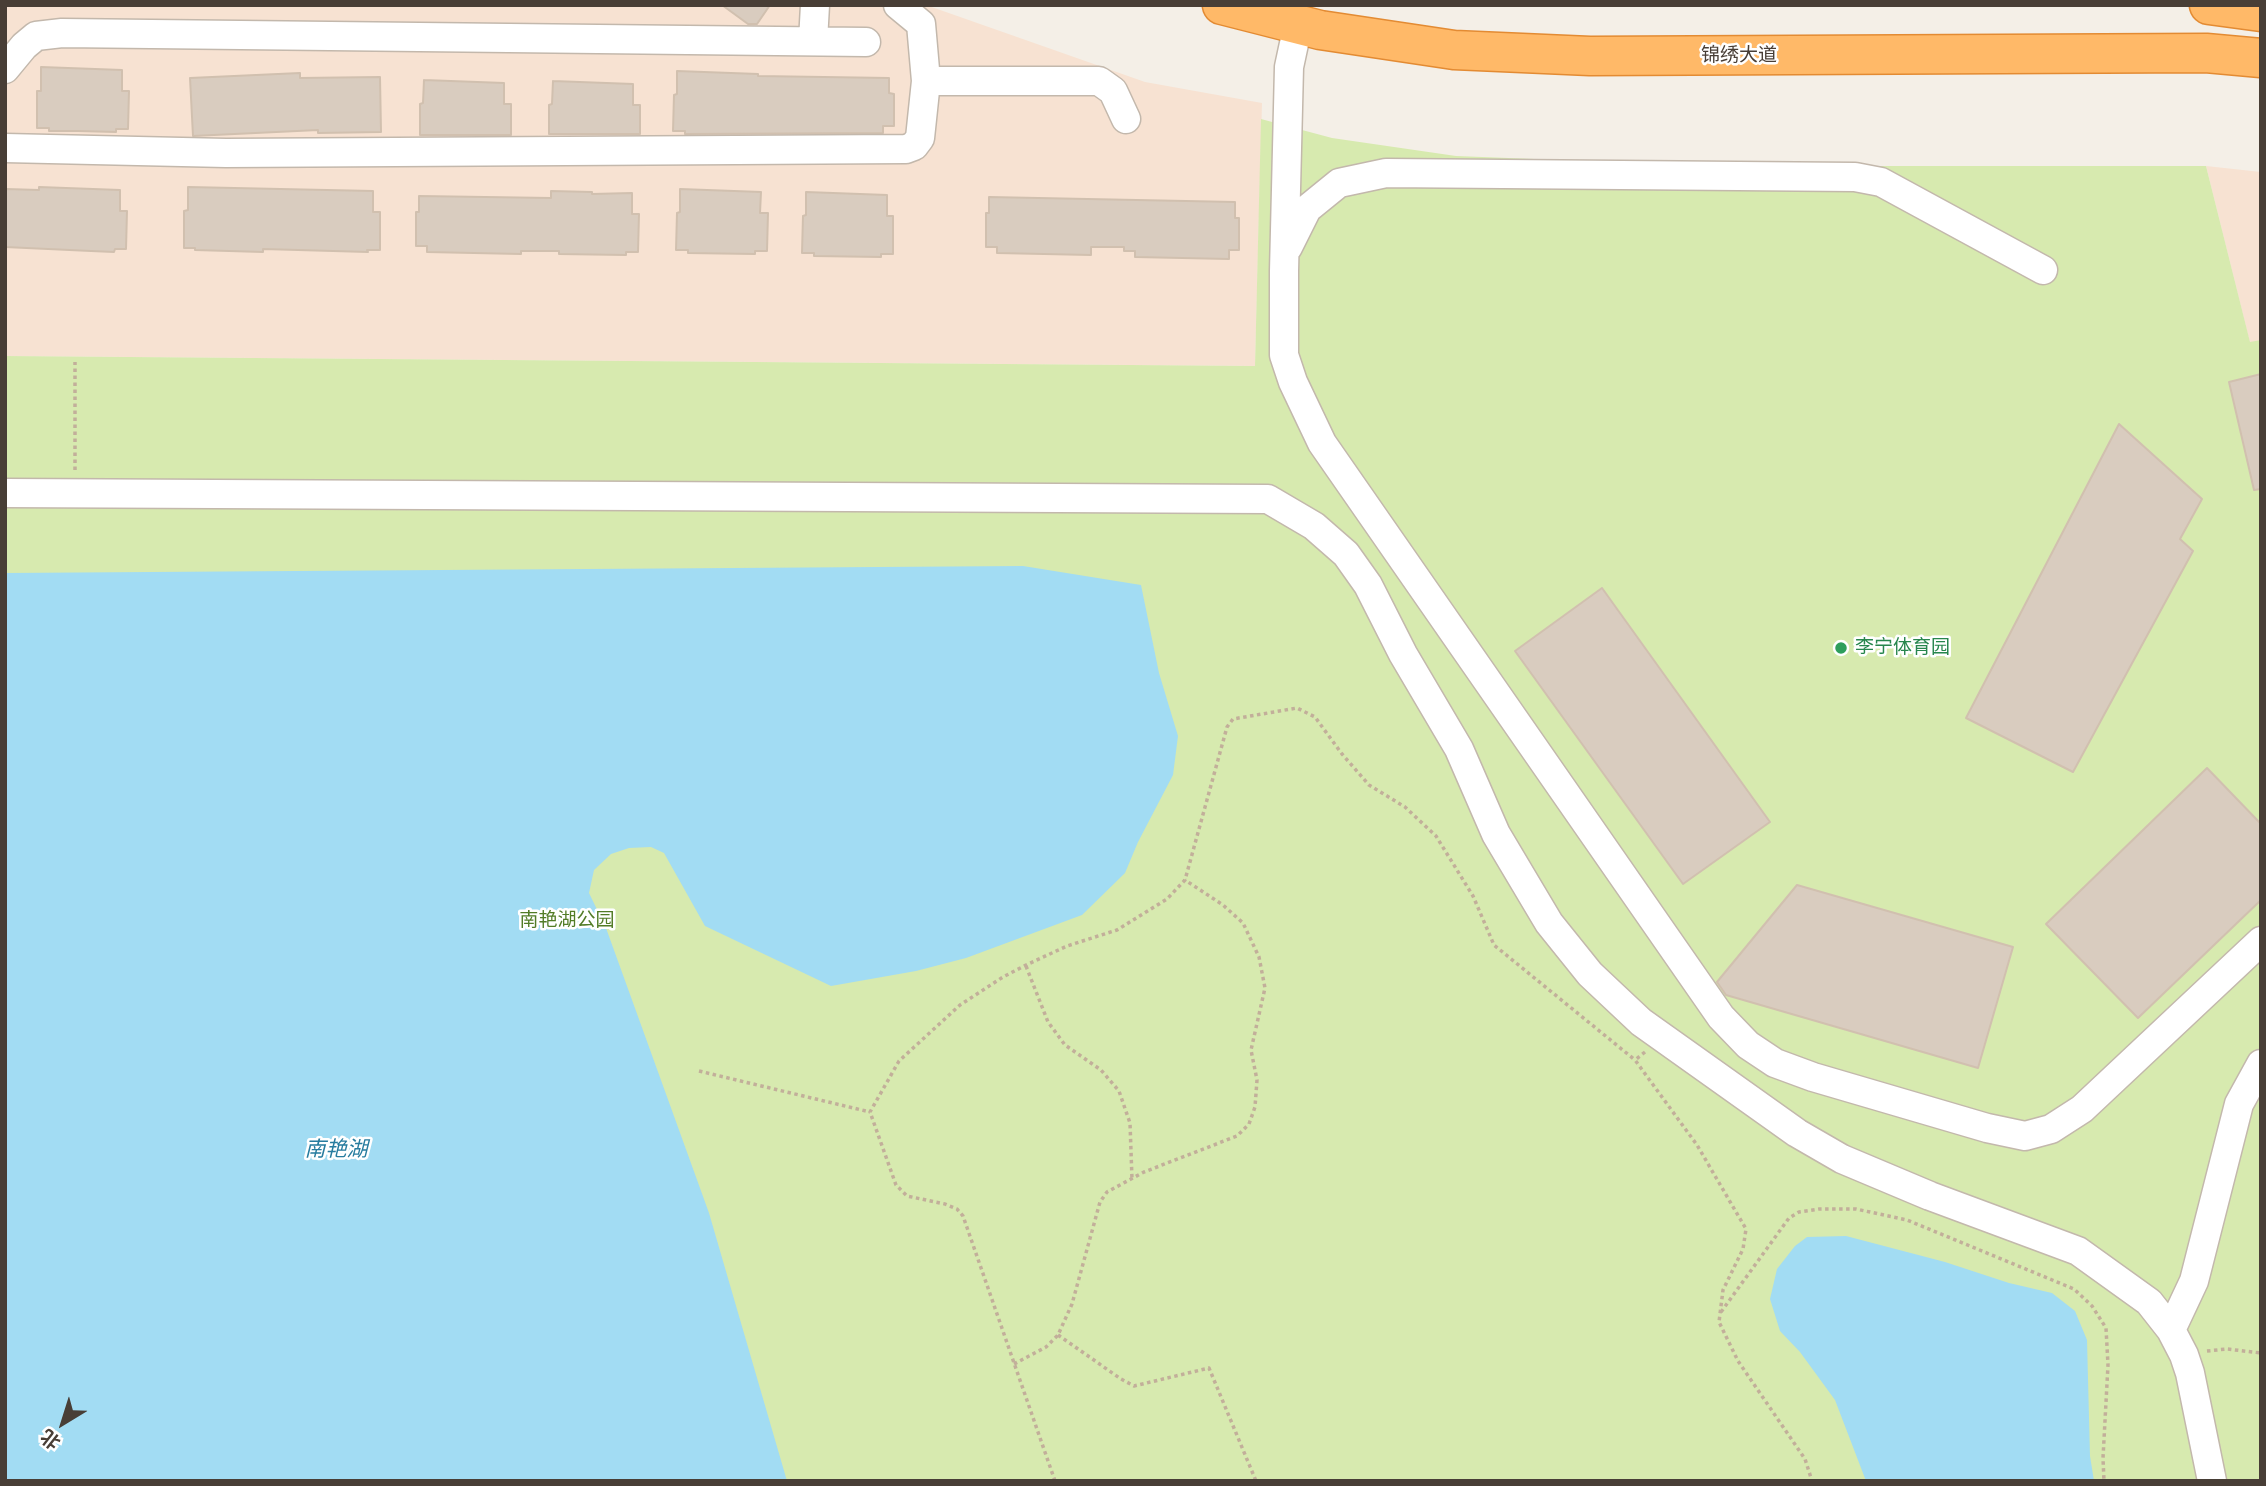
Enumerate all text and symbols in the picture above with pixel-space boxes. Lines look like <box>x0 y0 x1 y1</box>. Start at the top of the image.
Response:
street label: 锦绣大道 <box>1701 45 1777 67</box>
place label: 李宁体育园 <box>1855 637 1950 659</box>
marker: 李宁体育园 <box>1833 640 1849 656</box>
park label: 南艳湖公园 <box>520 910 614 932</box>
water label: 南艳湖 <box>305 1137 367 1163</box>
north arrow <box>28 1388 98 1458</box>
text: 北 <box>35 1424 65 1455</box>

